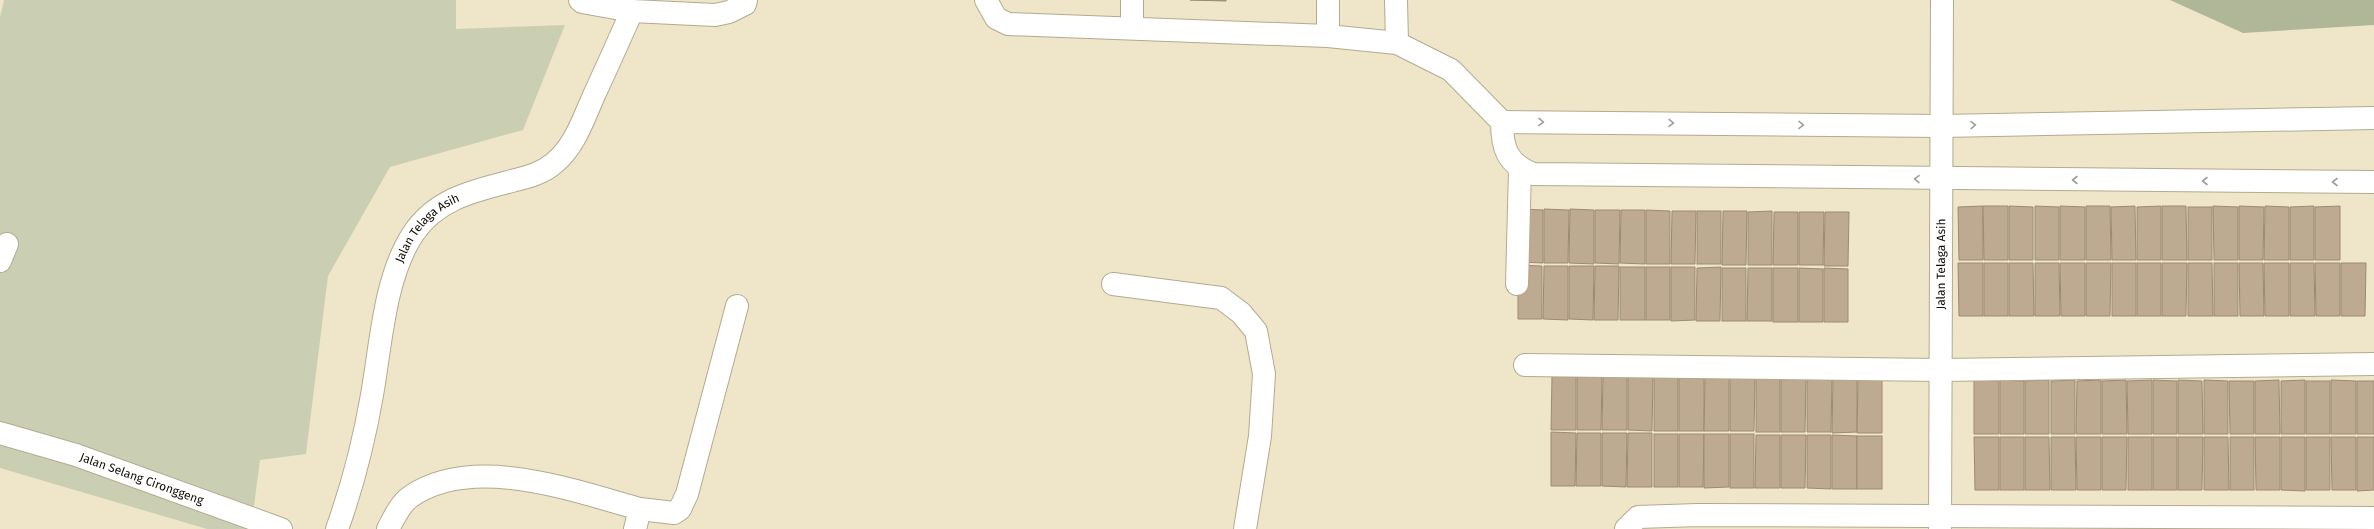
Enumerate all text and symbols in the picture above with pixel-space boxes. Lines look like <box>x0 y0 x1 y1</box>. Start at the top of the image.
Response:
one-way arrow <box>1538 118 1544 126</box>
one-way arrow <box>1668 119 1674 128</box>
one-way arrow <box>1798 121 1804 129</box>
one-way arrow <box>1970 121 1976 130</box>
one-way arrow <box>1914 175 1920 183</box>
one-way arrow <box>2072 176 2078 184</box>
one-way arrow <box>2202 177 2208 185</box>
one-way arrow <box>2332 178 2338 186</box>
street label: Jalan Telaga Asih <box>392 191 462 265</box>
street label: Jalan Telaga Asih <box>1934 218 1948 310</box>
street label: Jalan Selang Cironggeng <box>78 450 206 508</box>

